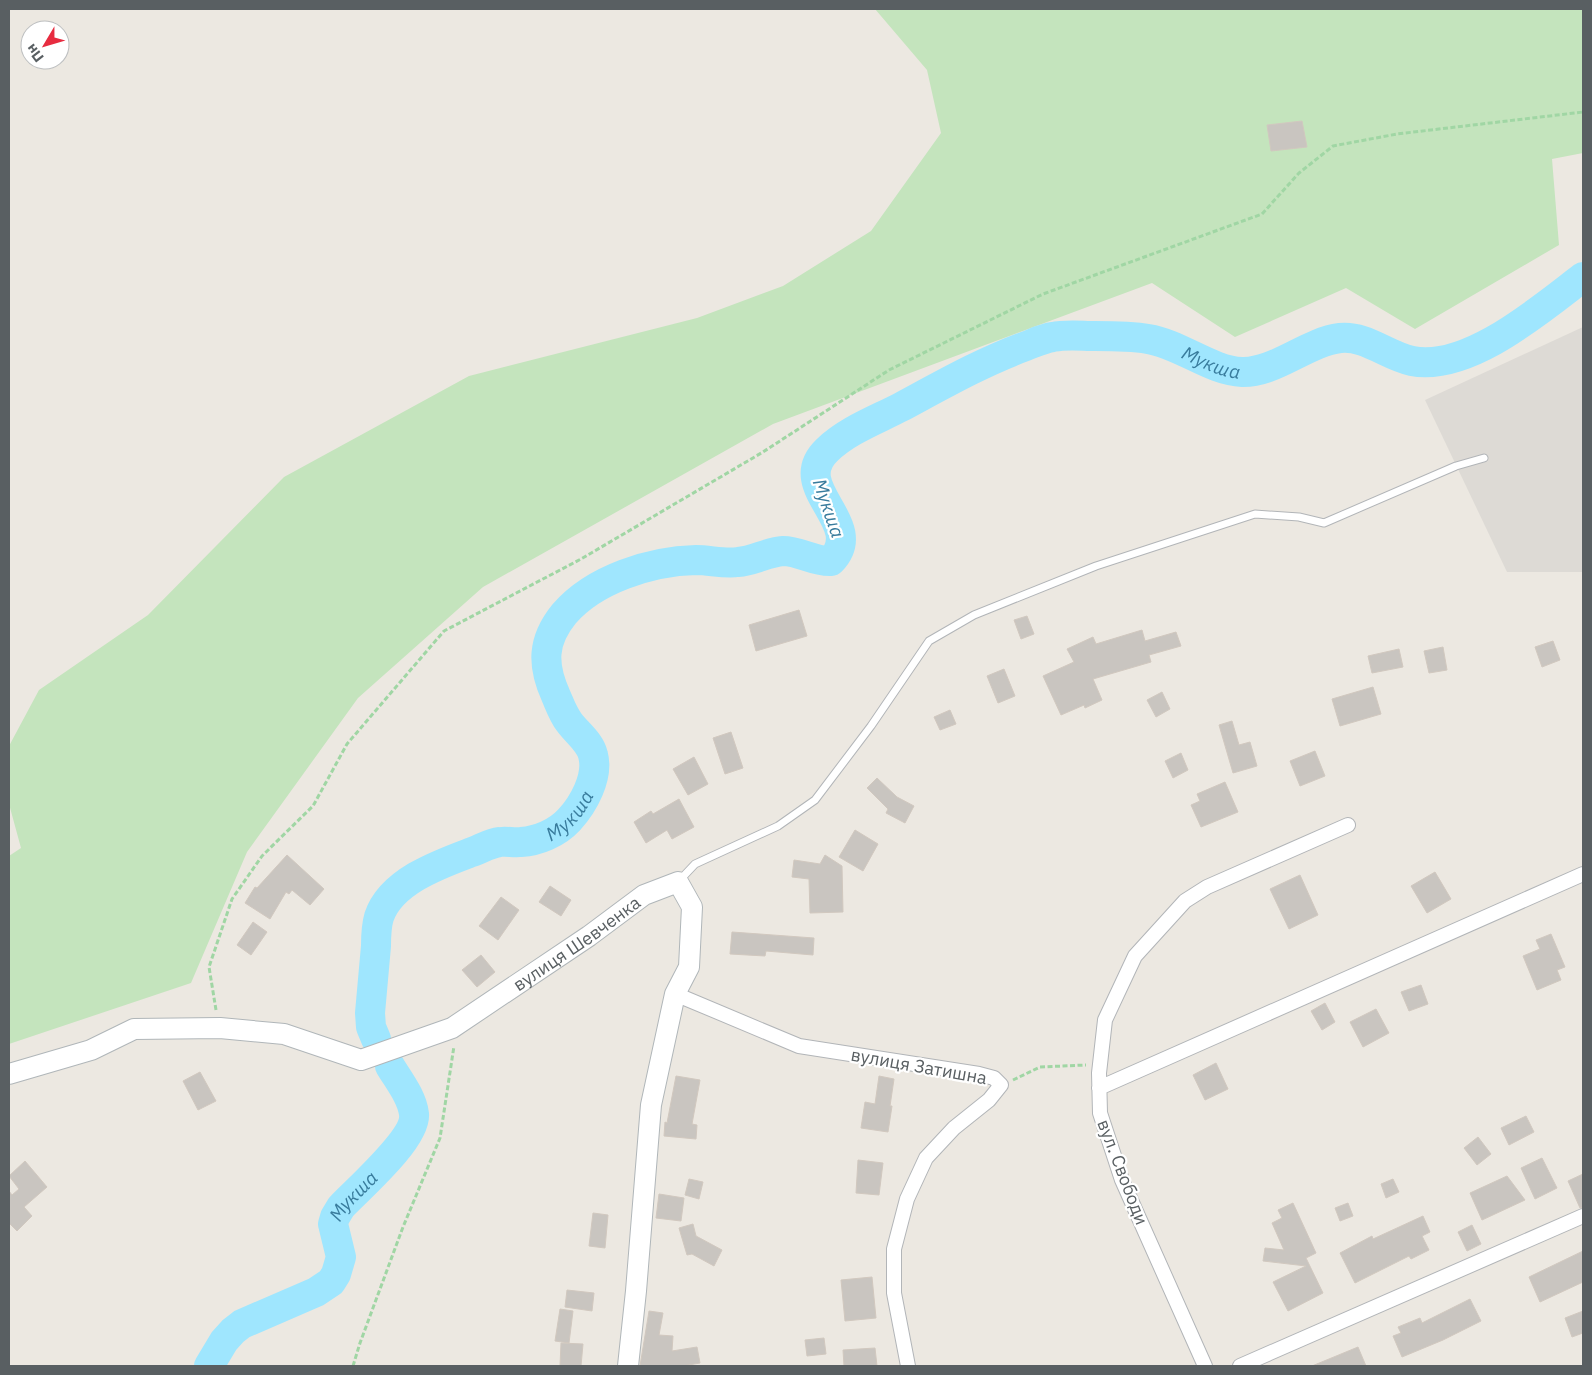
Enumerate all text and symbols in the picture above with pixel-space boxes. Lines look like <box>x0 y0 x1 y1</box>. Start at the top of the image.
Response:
north arrow <box>20 20 70 70</box>
text: Пн <box>22 40 48 66</box>
water label: Мукша <box>1178 340 1242 384</box>
water label: Мукша <box>808 475 850 541</box>
water label: Мукша <box>541 786 599 846</box>
street label: вулиця Шевченка <box>508 890 645 996</box>
street label: вулиця Затишна <box>849 1043 989 1089</box>
street label: вул. Свободи <box>1092 1116 1154 1228</box>
water label: Мукша <box>323 1166 383 1225</box>

